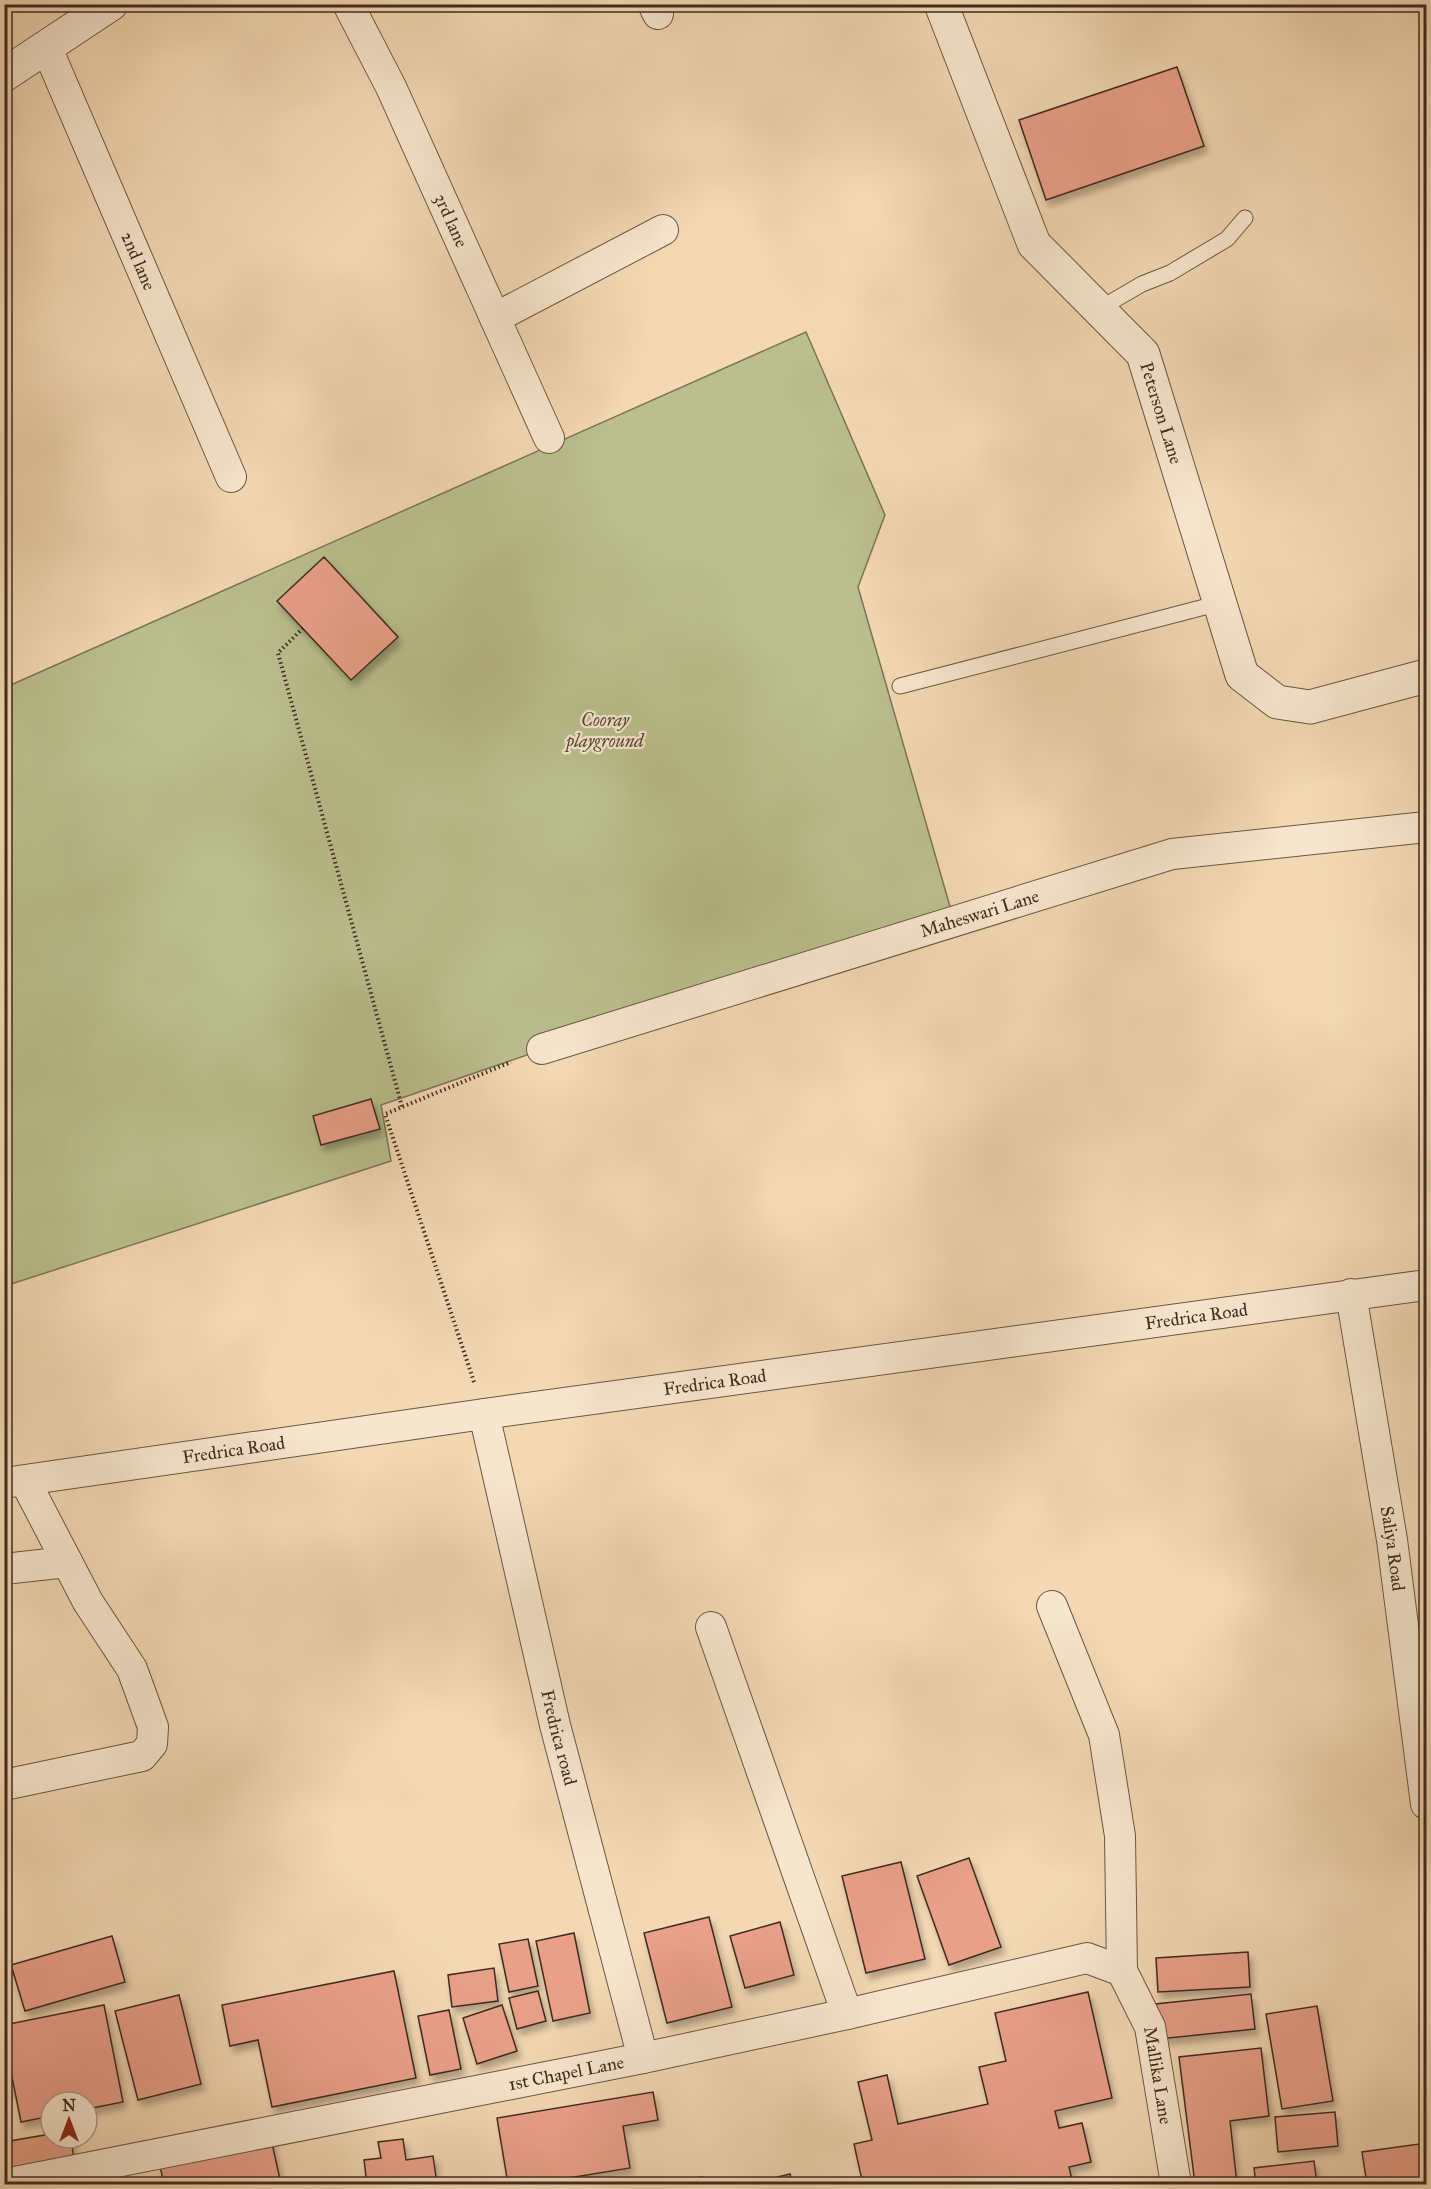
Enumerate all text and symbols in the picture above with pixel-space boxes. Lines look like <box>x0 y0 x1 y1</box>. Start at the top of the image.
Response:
street label: 3rd lane <box>430 190 473 251</box>
street label: 2nd lane <box>116 229 160 294</box>
street label: Peterson Lane <box>1135 359 1187 467</box>
park label: Cooray playground <box>563 709 645 753</box>
street label: Maheswari Lane <box>917 885 1042 942</box>
street label: Fredrica Road <box>1144 1299 1249 1334</box>
street label: Fredrica Road <box>662 1364 768 1400</box>
street label: Fredrica Road <box>181 1432 287 1468</box>
street label: Saliya Road <box>1376 1504 1409 1592</box>
street label: Fredrica road <box>536 1688 581 1788</box>
street label: Mallika Lane <box>1139 2025 1177 2126</box>
street label: 1st Chapel Lane <box>506 2051 626 2095</box>
north arrow <box>39 2090 99 2150</box>
text: N <box>62 2096 76 2115</box>

